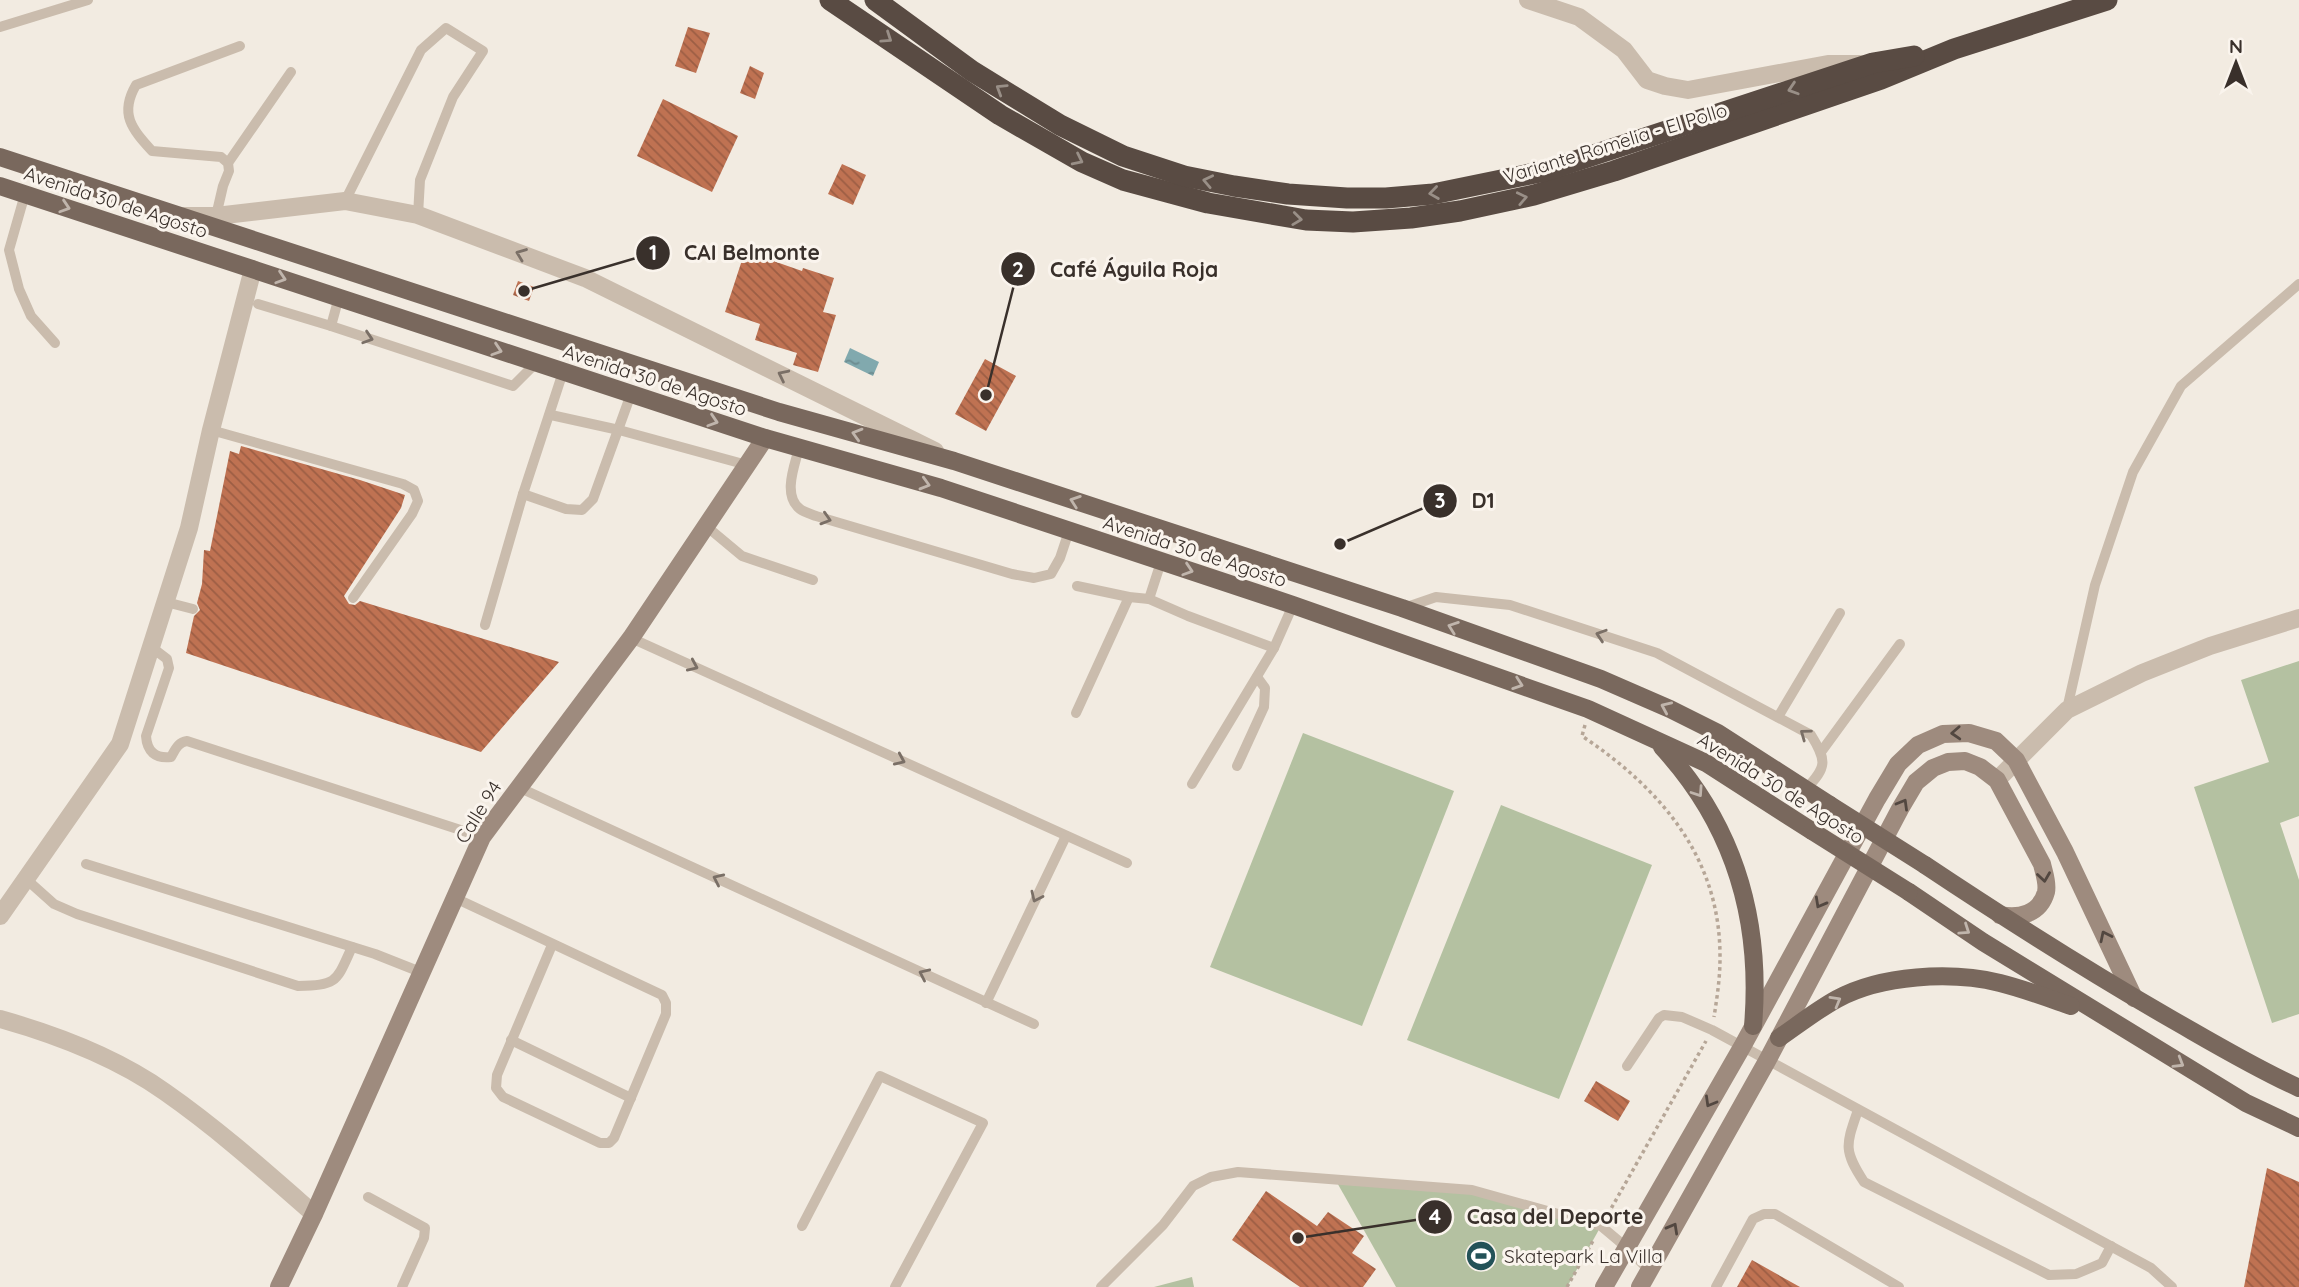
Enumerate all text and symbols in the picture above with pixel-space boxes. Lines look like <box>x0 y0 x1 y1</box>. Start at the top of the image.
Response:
north arrow <box>2201 28 2271 98</box>
one-way arrow <box>879 30 892 43</box>
text: N <box>2229 34 2243 58</box>
one-way arrow <box>1787 81 1800 95</box>
one-way arrow <box>996 84 1009 97</box>
street label: Variante Romelia - El Pollo <box>1500 97 1730 189</box>
one-way arrow <box>1071 152 1083 166</box>
street label: Avenida 30 de Agosto <box>21 161 211 243</box>
one-way arrow <box>1202 174 1214 189</box>
one-way arrow <box>1428 185 1440 200</box>
one-way arrow <box>1516 191 1528 206</box>
one-way arrow <box>58 199 71 213</box>
one-way arrow <box>1291 211 1303 226</box>
callout: CAI Belmonte <box>635 232 834 274</box>
text: 1 <box>649 239 657 265</box>
text: CAI Belmonte <box>684 239 820 265</box>
one-way arrow <box>515 248 527 262</box>
callout: Café Águila Roja <box>1001 248 1232 290</box>
text: 2 <box>1012 256 1024 282</box>
text: Café Águila Roja <box>1050 256 1218 282</box>
one-way arrow <box>274 270 287 284</box>
one-way arrow <box>361 330 374 344</box>
street label: Avenida 30 de Agosto <box>560 339 750 421</box>
one-way arrow <box>491 341 503 356</box>
one-way arrow <box>778 369 790 383</box>
one-way arrow <box>706 413 719 427</box>
one-way arrow <box>852 427 864 442</box>
one-way arrow <box>919 475 931 490</box>
callout: D1 <box>1423 480 1509 522</box>
text: 3 <box>1434 487 1446 513</box>
text: D1 <box>1471 487 1495 513</box>
one-way arrow <box>1069 495 1081 509</box>
one-way arrow <box>820 510 832 525</box>
street label: Avenida 30 de Agosto <box>1100 510 1290 592</box>
one-way arrow <box>1181 562 1193 577</box>
one-way arrow <box>1448 621 1460 635</box>
one-way arrow <box>1595 629 1608 643</box>
one-way arrow <box>686 658 698 672</box>
one-way arrow <box>1512 676 1524 690</box>
one-way arrow <box>1661 701 1673 715</box>
one-way arrow <box>1951 726 1962 741</box>
street label: Avenida 30 de Agosto <box>1693 727 1869 849</box>
one-way arrow <box>1800 729 1812 742</box>
one-way arrow <box>893 752 905 766</box>
street label: Calle 94 <box>450 776 506 848</box>
one-way arrow <box>1689 784 1702 797</box>
one-way arrow <box>1894 799 1907 812</box>
one-way arrow <box>2036 871 2051 883</box>
one-way arrow <box>713 873 725 887</box>
one-way arrow <box>1031 890 1045 902</box>
one-way arrow <box>1815 895 1828 908</box>
one-way arrow <box>1958 922 1971 935</box>
one-way arrow <box>2099 931 2113 943</box>
one-way arrow <box>919 968 931 982</box>
one-way arrow <box>1829 996 1842 1009</box>
one-way arrow <box>2171 1055 2184 1068</box>
one-way arrow <box>1705 1094 1718 1107</box>
callout: Casa del Deporte <box>1418 1196 1658 1238</box>
text: 4 <box>1429 1203 1441 1229</box>
text: Casa del Deporte <box>1467 1203 1643 1229</box>
one-way arrow <box>1665 1222 1678 1235</box>
sports icon: Skatepark La Villa <box>1464 1239 1498 1273</box>
place label: Skatepark La Villa <box>1504 1244 1663 1268</box>

